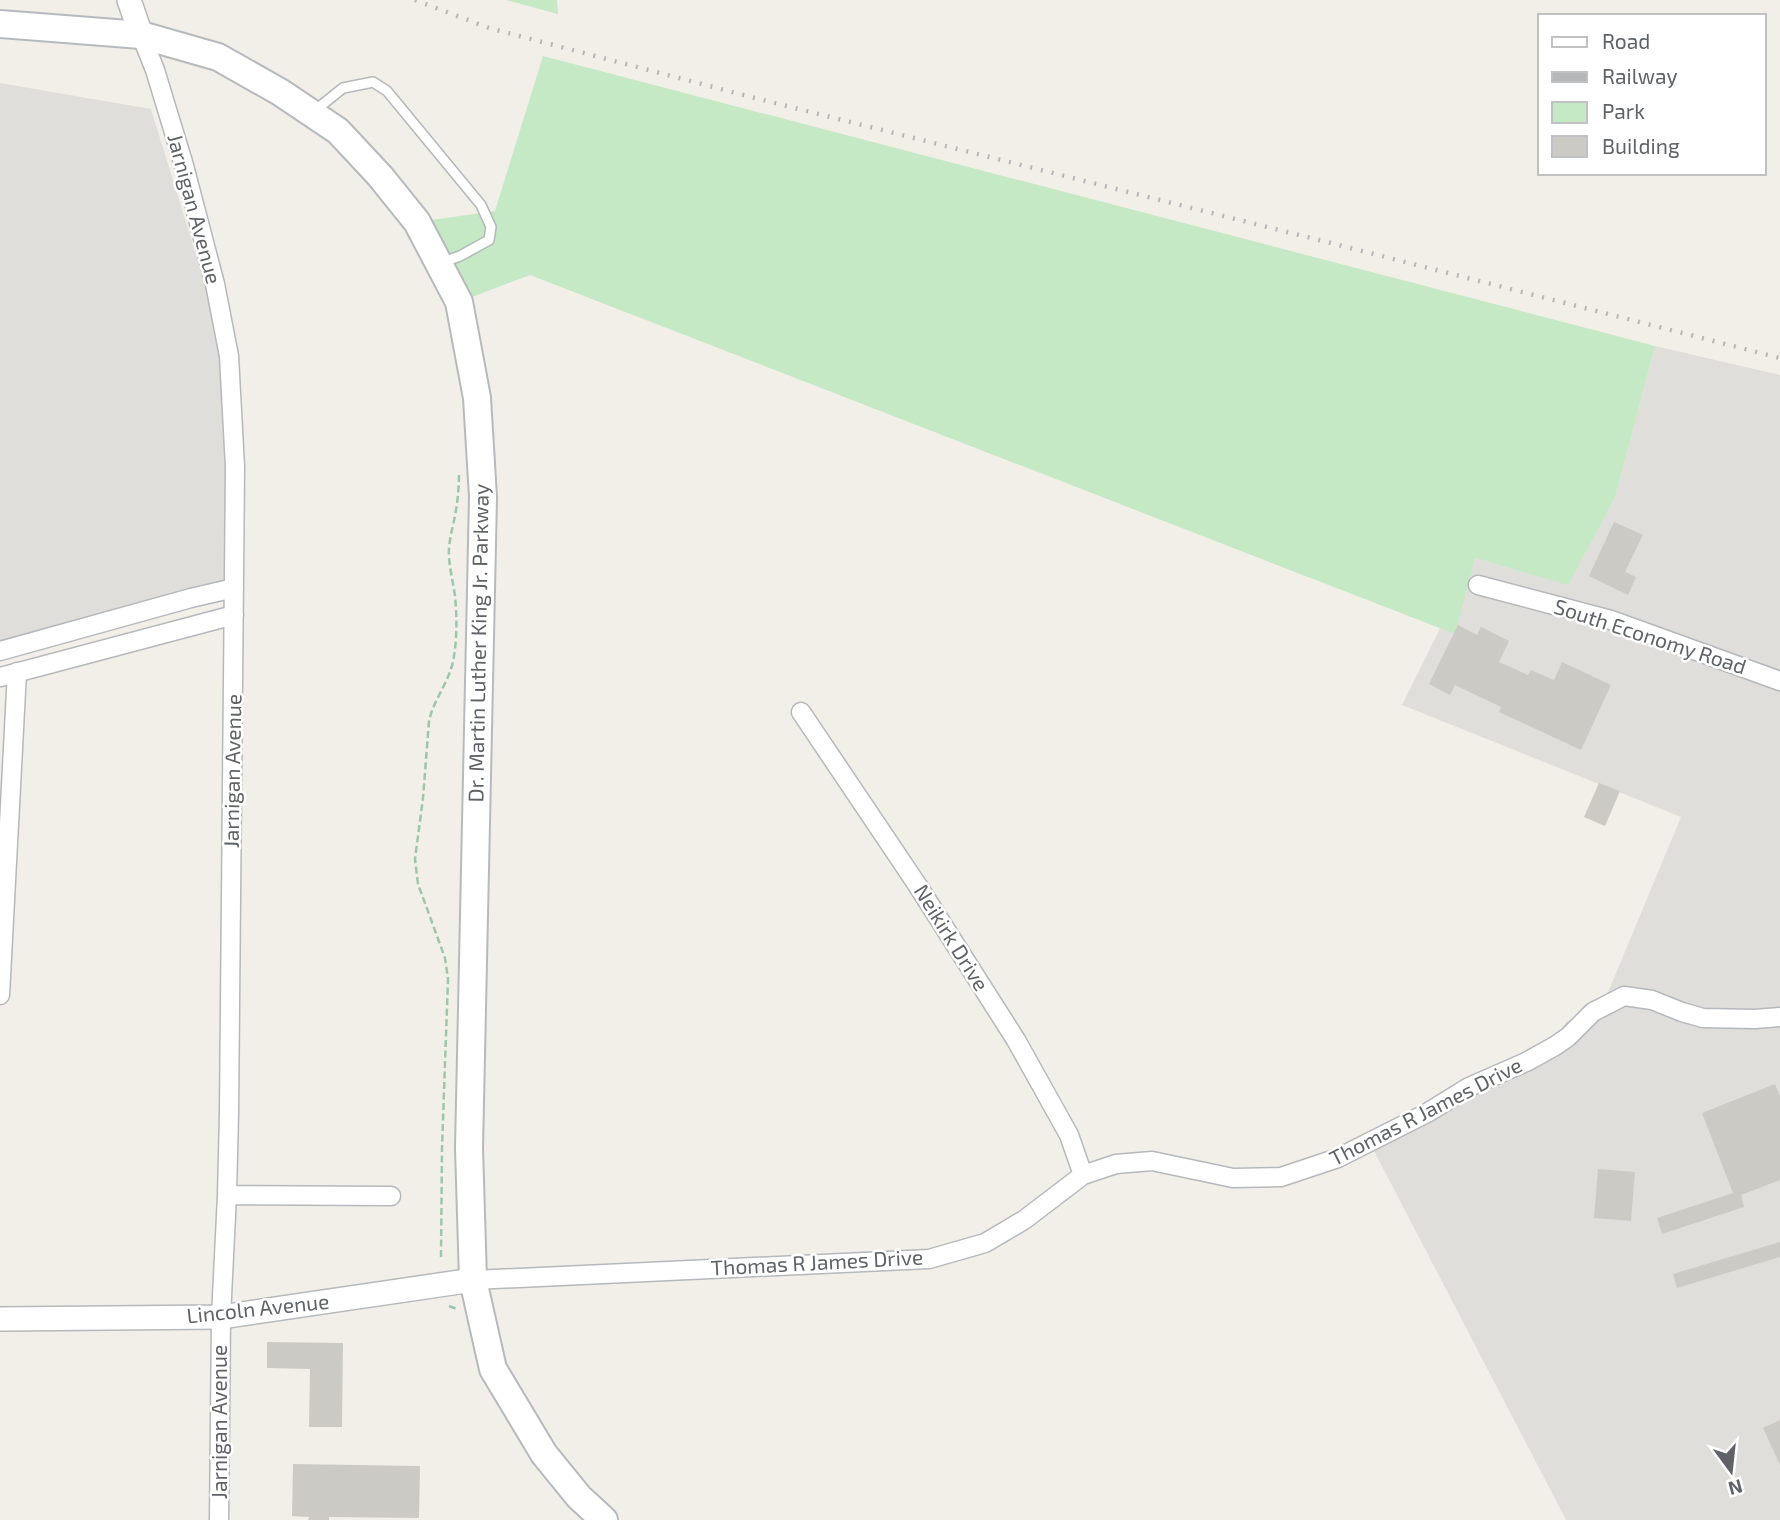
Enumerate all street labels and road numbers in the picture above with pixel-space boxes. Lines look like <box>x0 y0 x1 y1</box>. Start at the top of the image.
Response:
street label: Jarnigan Avenue <box>163 131 228 286</box>
street label: Dr. Martin Luther King Jr. Parkway <box>462 483 493 802</box>
street label: South Economy Road <box>1551 593 1750 678</box>
street label: Jarnigan Avenue <box>218 694 245 848</box>
street label: Neikirk Drive <box>910 879 995 995</box>
street label: Thomas R James Drive <box>1325 1051 1526 1170</box>
street label: Thomas R James Drive <box>710 1243 924 1280</box>
street label: Lincoln Avenue <box>185 1288 330 1327</box>
street label: Jarnigan Avenue <box>206 1345 231 1499</box>

